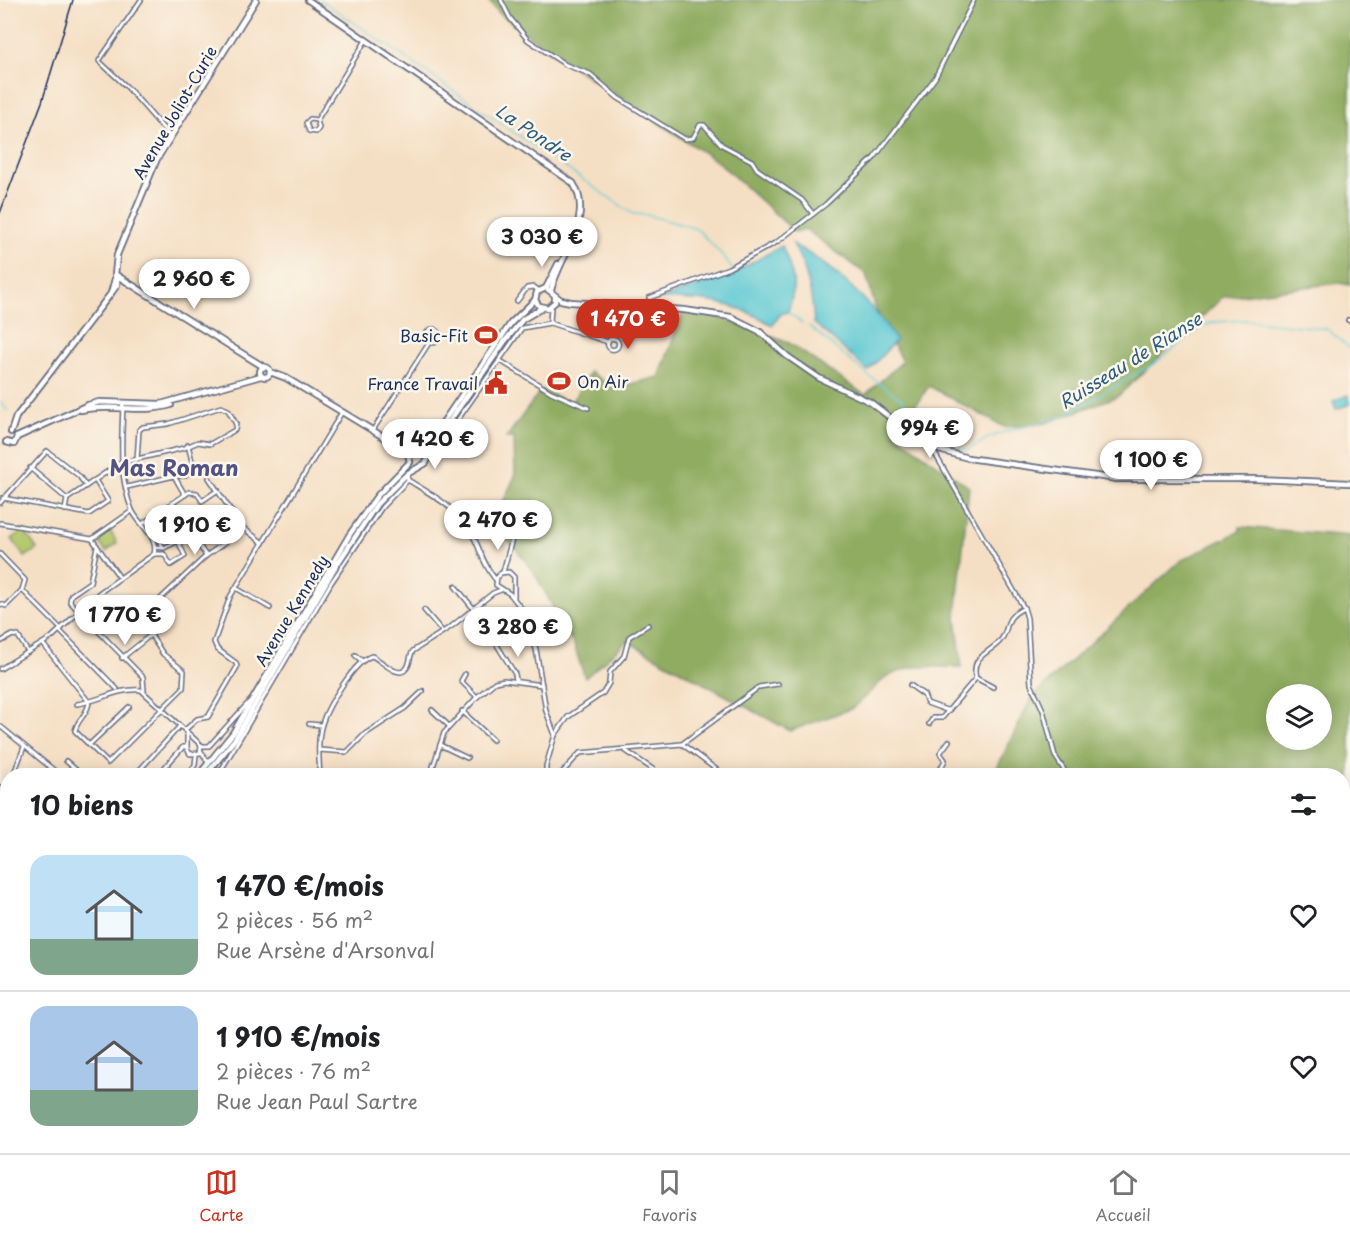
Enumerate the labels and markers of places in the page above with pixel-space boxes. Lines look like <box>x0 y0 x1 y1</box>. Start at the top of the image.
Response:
pin: 3 030 € <box>487 217 597 268</box>
pin: 2 960 € <box>139 259 249 310</box>
pin: 1 470 € <box>573 299 683 350</box>
sports icon: Basic-Fit <box>473 322 499 348</box>
place label: Basic-Fit <box>400 323 468 347</box>
sports icon: On Air <box>546 368 572 394</box>
place label: On Air <box>577 369 629 393</box>
public building icon: France Travail <box>483 370 509 396</box>
place label: France Travail <box>367 371 478 395</box>
pin: 994 € <box>888 408 972 459</box>
pin: 1 420 € <box>380 419 490 470</box>
pin: 1 100 € <box>1096 440 1206 491</box>
pin: 2 470 € <box>443 500 553 551</box>
pin: 1 910 € <box>140 505 250 556</box>
pin: 1 770 € <box>70 595 180 646</box>
pin: 3 280 € <box>463 607 573 658</box>

